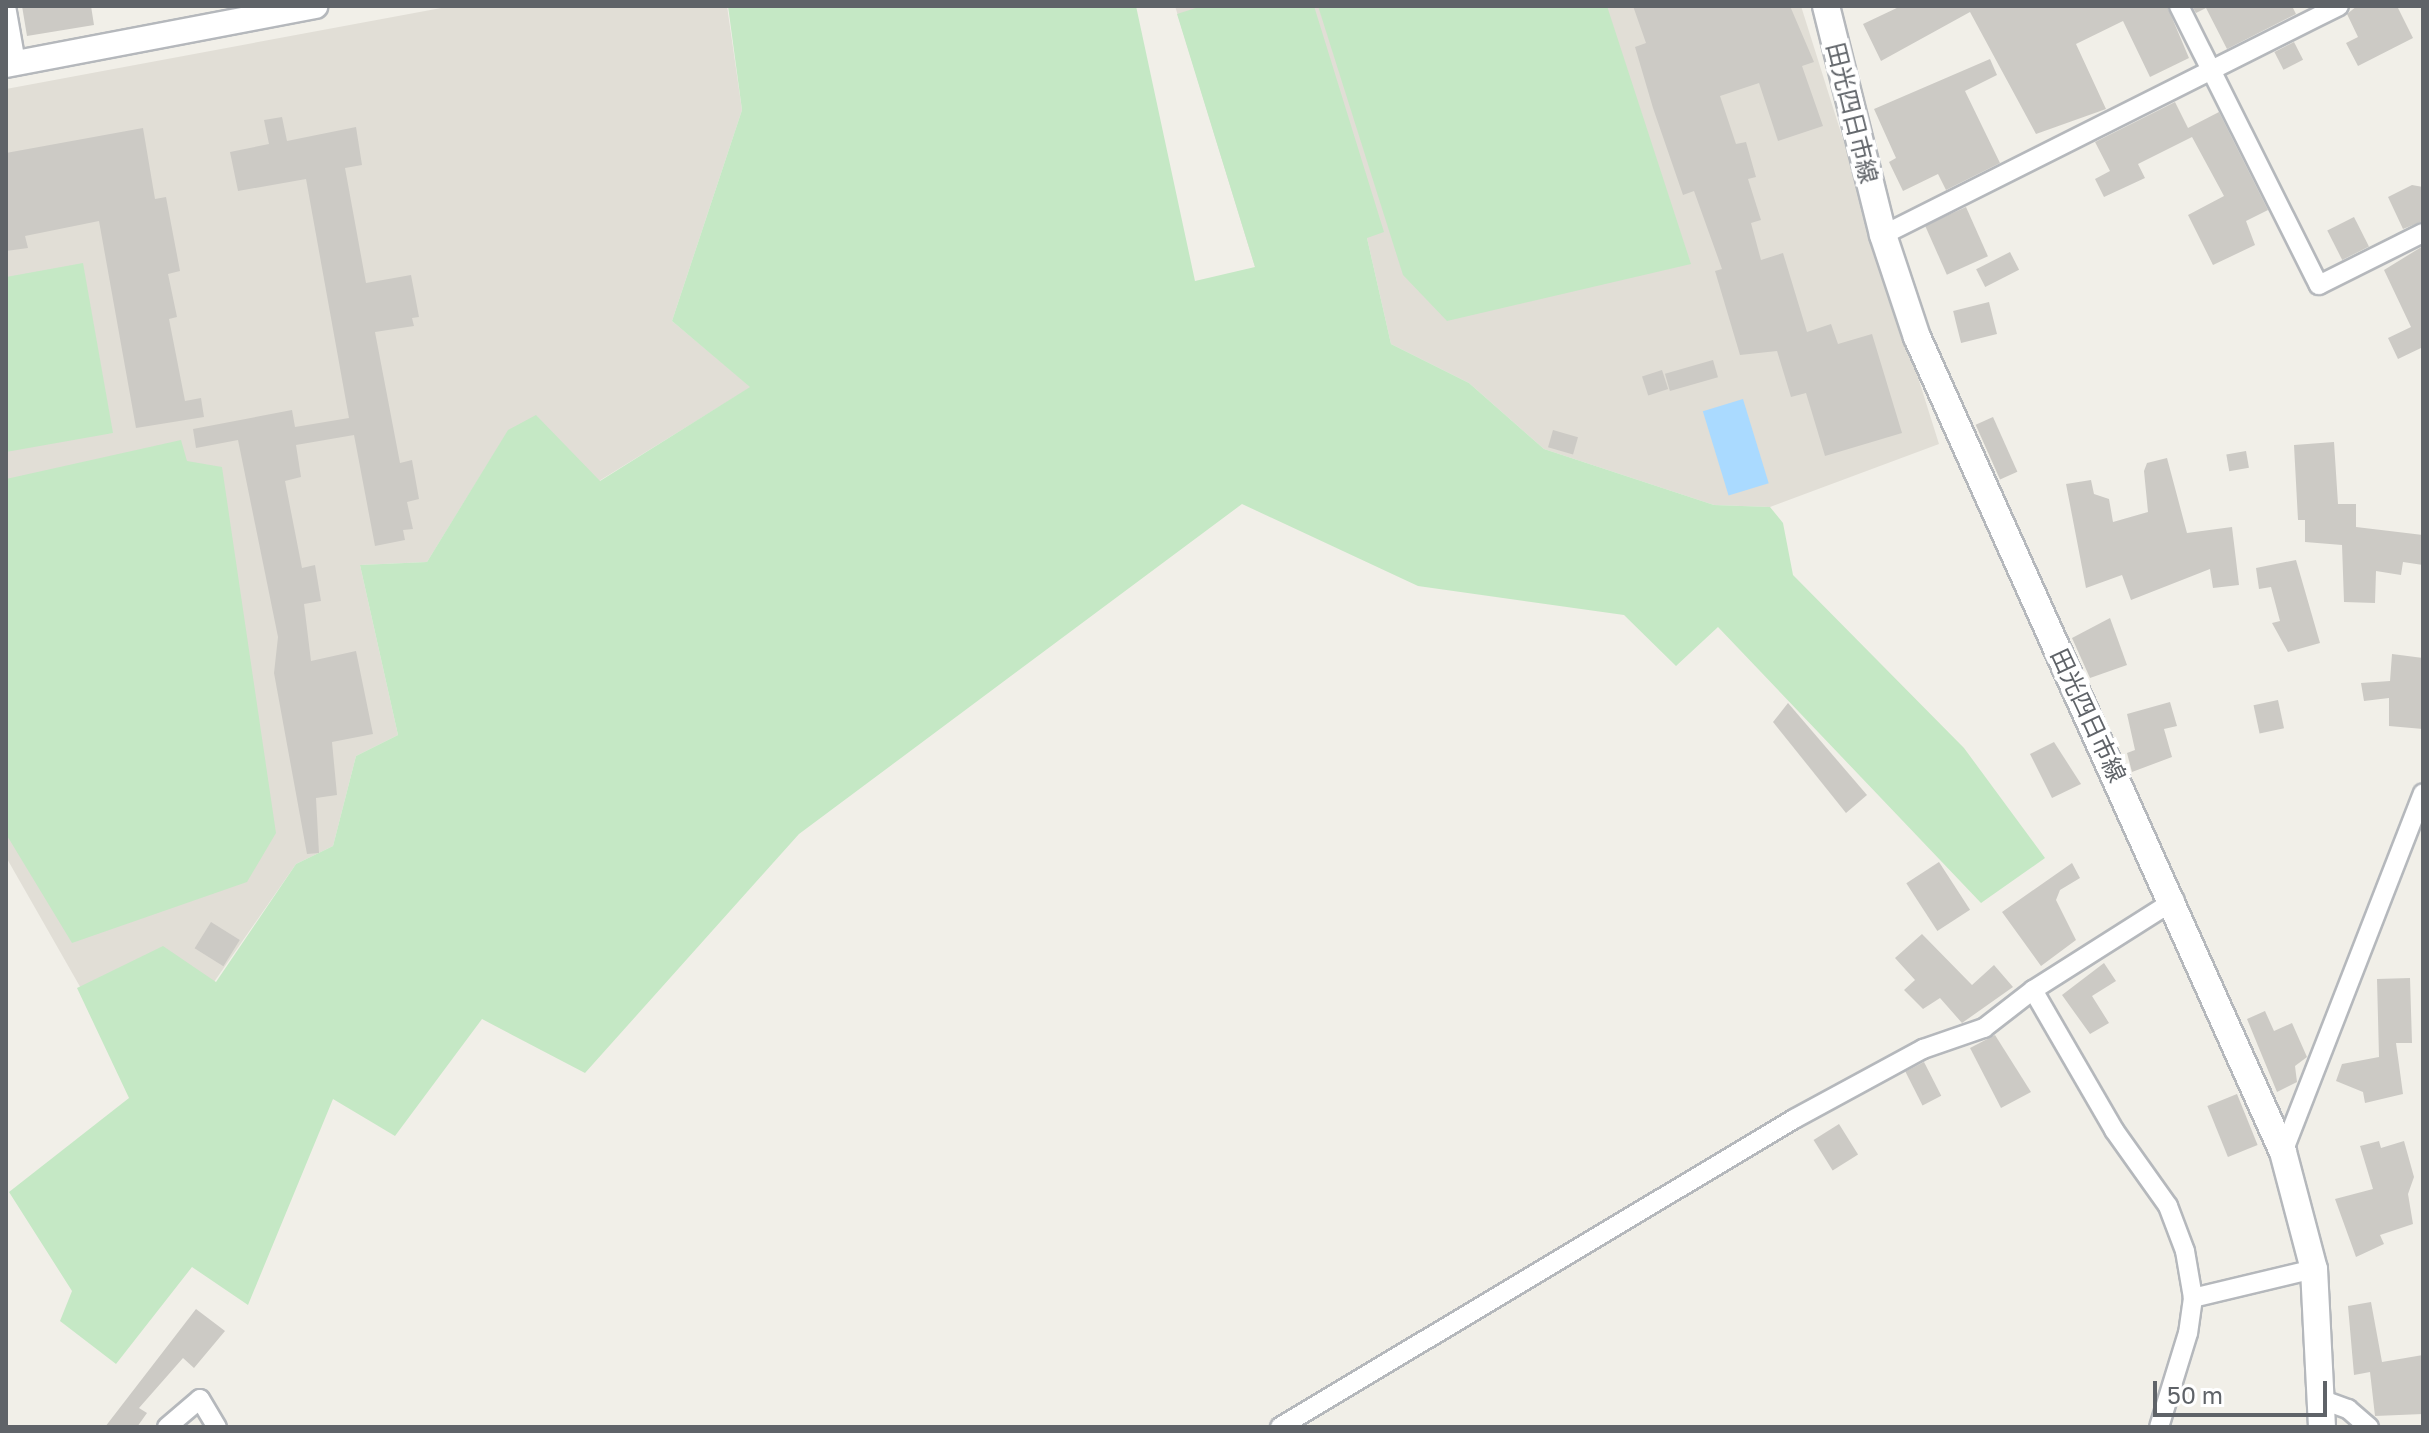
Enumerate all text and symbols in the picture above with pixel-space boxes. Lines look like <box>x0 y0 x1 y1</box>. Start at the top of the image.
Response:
street label: 田光四日市線 <box>1822 40 1884 186</box>
street label: 田光四日市線 <box>2046 644 2132 786</box>
scale bar <box>2157 1365 2331 1415</box>
text: 50 m <box>2167 1380 2223 1409</box>

